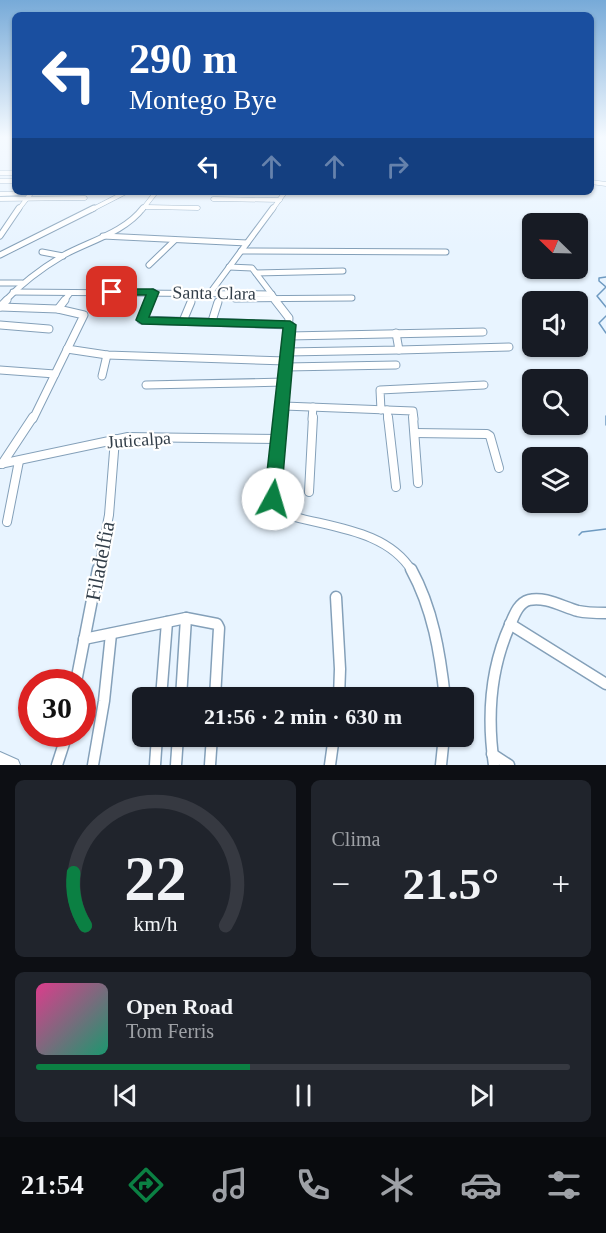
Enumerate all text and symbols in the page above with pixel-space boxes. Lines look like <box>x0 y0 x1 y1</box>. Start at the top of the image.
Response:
icon: left <box>30 36 108 114</box>
text: 290 m <box>129 36 238 82</box>
text: Montego Bye <box>129 85 277 115</box>
icon: left <box>192 150 225 183</box>
icon: ahead <box>255 150 288 183</box>
icon: ahead <box>318 150 351 183</box>
icon: right <box>381 150 414 183</box>
north arrow <box>522 213 588 279</box>
map controls <box>522 213 588 513</box>
pin <box>86 266 137 317</box>
icon: arrive <box>95 275 128 308</box>
street label: Santa Clara <box>172 282 256 304</box>
button: sound <box>522 291 588 357</box>
button: search <box>522 369 588 435</box>
street label: Juticalpa <box>106 428 172 452</box>
button: layers <box>522 447 588 513</box>
position arrow <box>241 467 305 531</box>
street label: Filadelfia <box>81 519 120 603</box>
speed limit sign: 30 <box>18 669 96 747</box>
text: 21:56 · 2 min · 630 m <box>204 704 402 729</box>
text: Clima <box>332 828 380 850</box>
text: 22 <box>124 844 186 913</box>
text: 21.5° <box>402 859 499 909</box>
text: − <box>332 866 350 902</box>
text: + <box>551 866 570 902</box>
text: km/h <box>133 912 178 936</box>
text: Open Road <box>126 994 233 1019</box>
text: Tom Ferris <box>126 1020 214 1042</box>
icon: previous <box>109 1079 142 1112</box>
icon: pause <box>287 1079 320 1112</box>
icon: next <box>465 1079 498 1112</box>
icon: directions <box>125 1164 167 1206</box>
icon: music <box>209 1164 251 1206</box>
icon: phone <box>292 1164 334 1206</box>
icon: climate <box>376 1164 418 1206</box>
icon: car <box>460 1164 502 1206</box>
icon: filters <box>543 1164 585 1206</box>
text: 21:54 <box>21 1170 84 1200</box>

